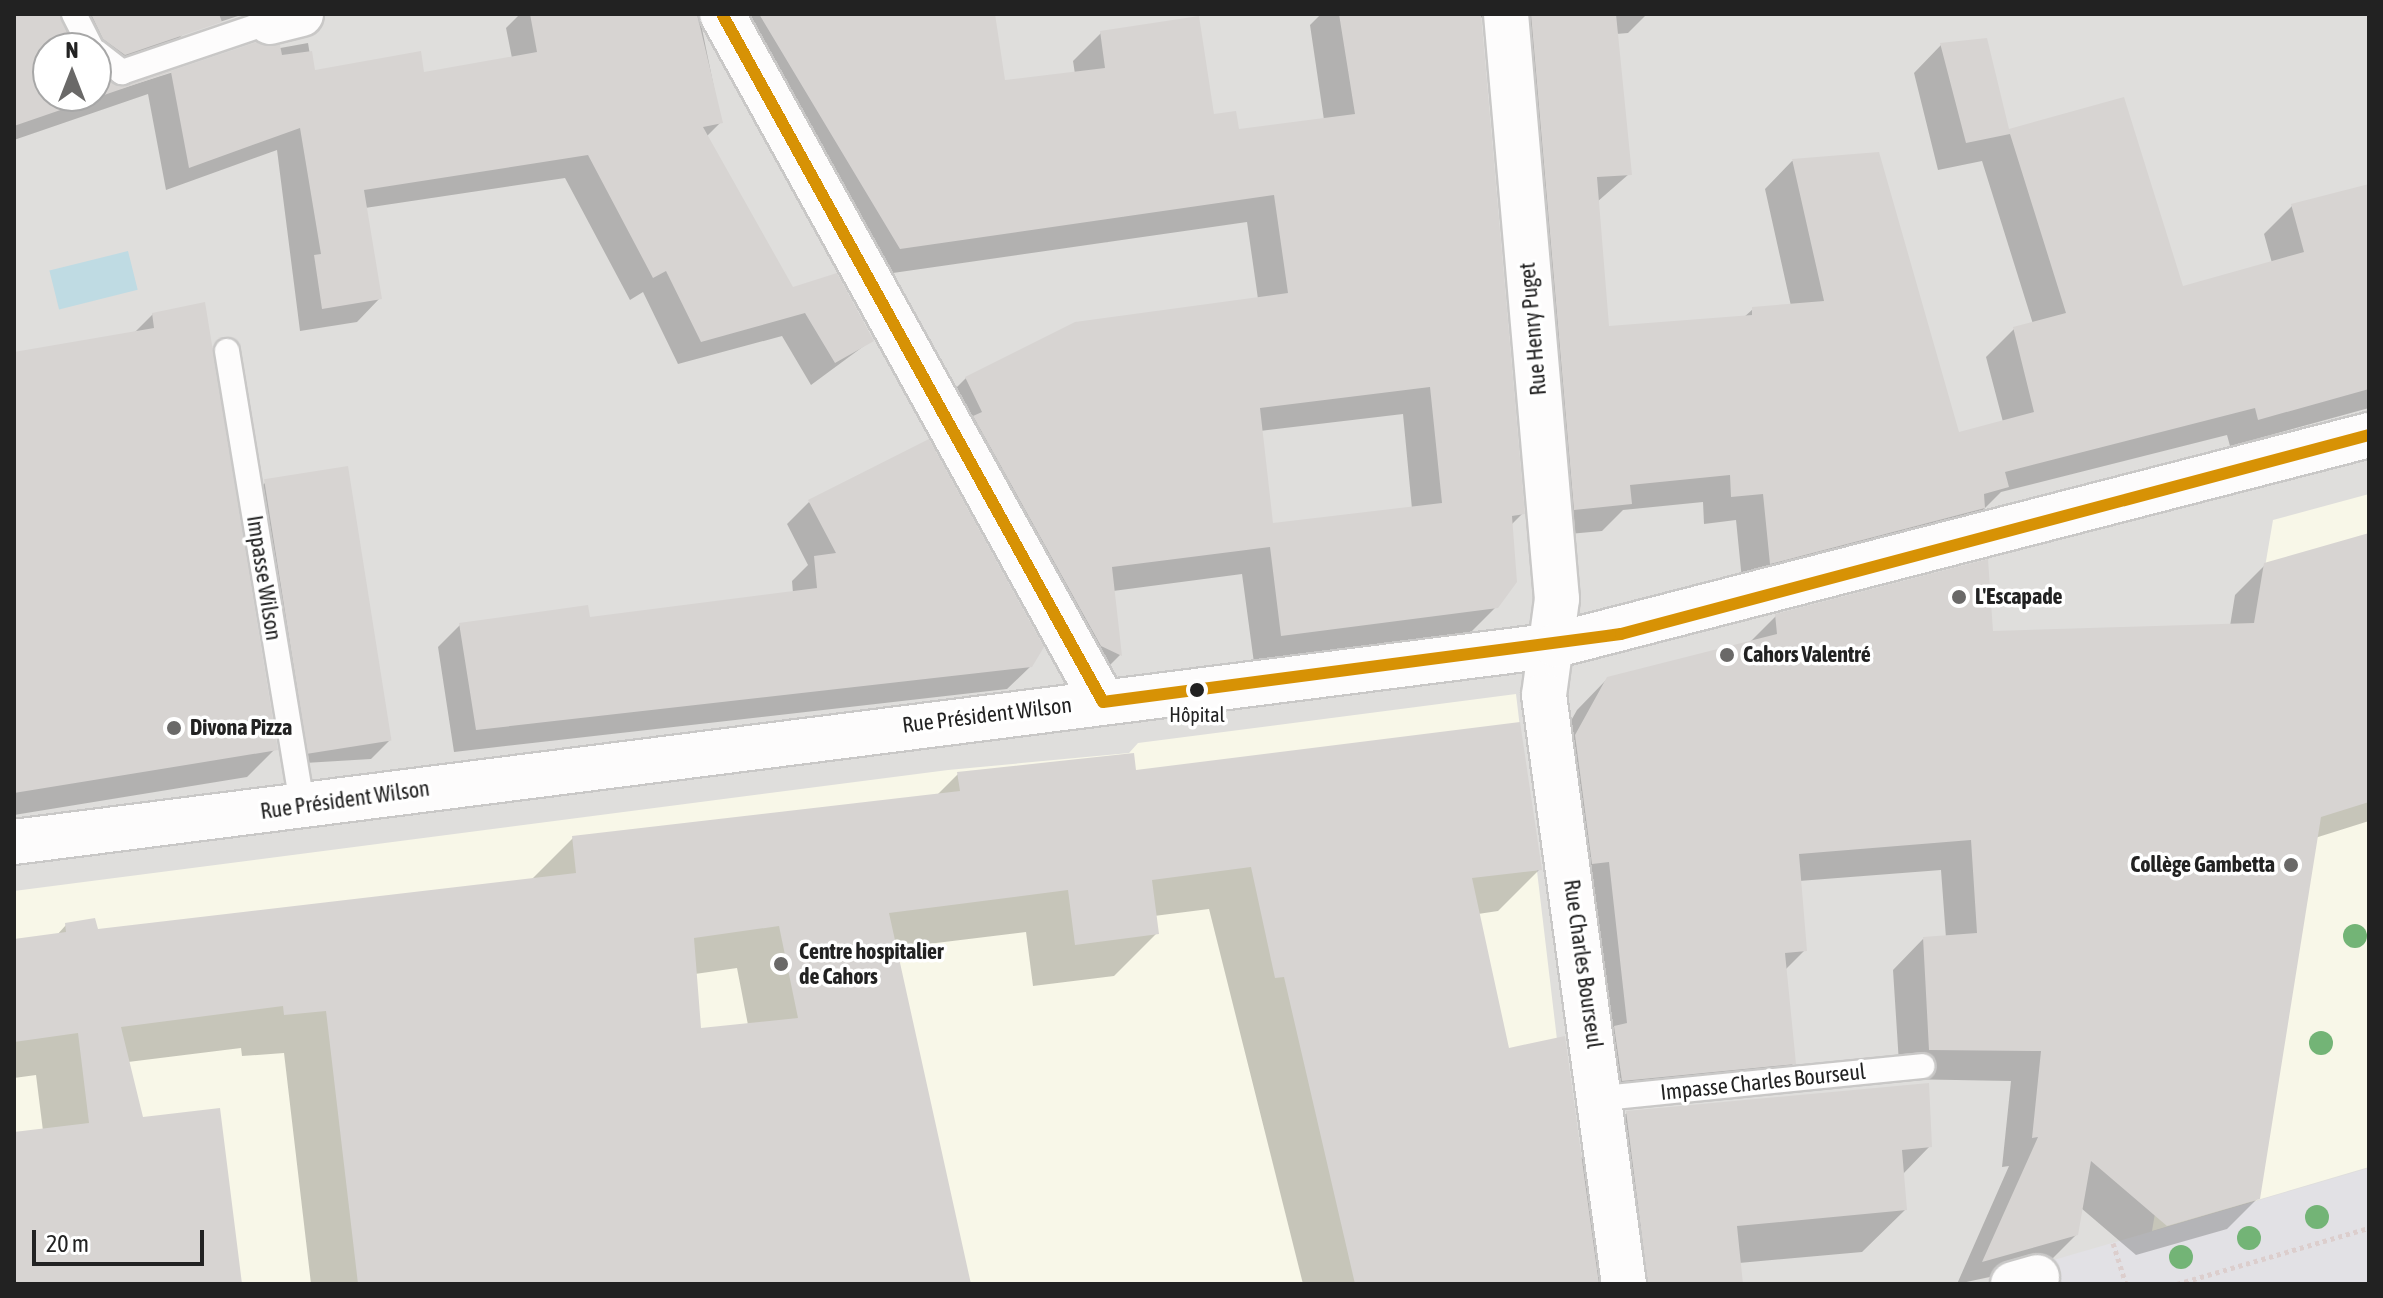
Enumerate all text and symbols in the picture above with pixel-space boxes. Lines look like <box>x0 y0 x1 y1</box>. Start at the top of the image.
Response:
north arrow <box>32 32 112 112</box>
text: N <box>66 37 78 63</box>
street label: Rue Henry Puget <box>1514 261 1552 397</box>
street label: Impasse Wilson <box>241 514 287 642</box>
place label: L'Escapade <box>1975 584 2063 610</box>
marker: L'Escapade <box>1950 588 1968 606</box>
place label: Cahors Valentré <box>1743 642 1871 668</box>
marker: Cahors Valentré <box>1718 646 1736 664</box>
marker: Hôpital <box>1189 682 1205 698</box>
street label: Rue Président Wilson <box>901 691 1073 739</box>
place label: Hôpital <box>1169 702 1225 726</box>
place label: Divona Pizza <box>190 715 292 741</box>
marker: Divona Pizza <box>165 719 183 737</box>
street label: Rue Président Wilson <box>259 775 431 825</box>
place label: Collège Gambetta <box>2130 852 2275 878</box>
marker: Collège Gambetta <box>2282 856 2300 874</box>
street label: Rue Charles Bourseul <box>1558 878 1608 1050</box>
place label: Centre hospitalier de Cahors <box>799 938 944 990</box>
marker: Centre hospitalier de Cahors <box>770 953 792 975</box>
street label: Impasse Charles Bourseul <box>1659 1058 1867 1106</box>
scale bar <box>36 1214 208 1264</box>
text: 20 m <box>46 1230 89 1257</box>

